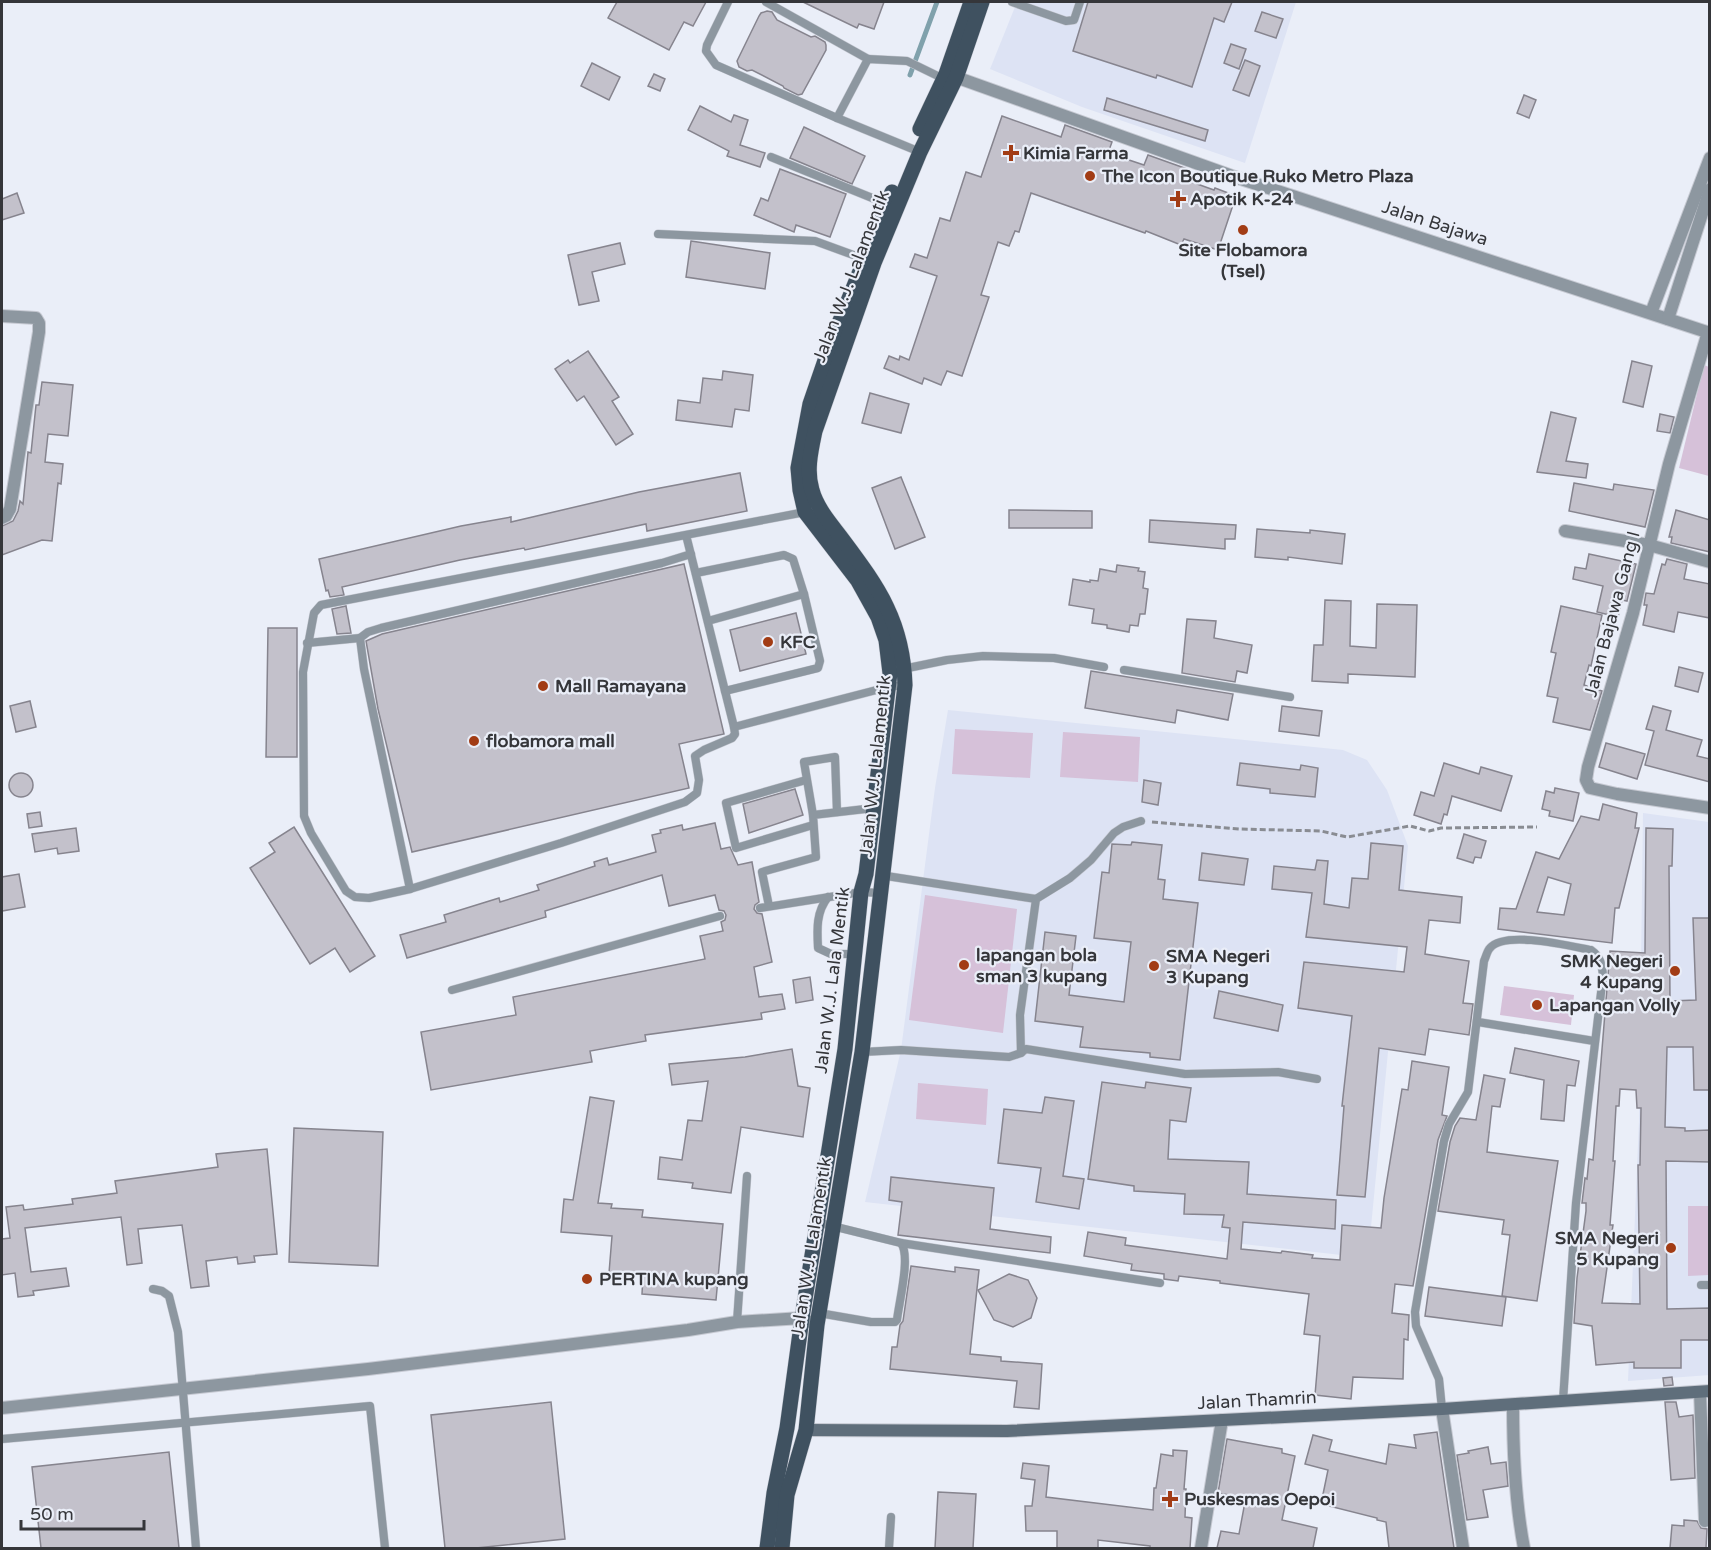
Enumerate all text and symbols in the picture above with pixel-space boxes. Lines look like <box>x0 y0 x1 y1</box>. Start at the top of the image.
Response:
place label: Kimia Farma <box>1023 142 1129 164</box>
marker: Kimia Farma <box>1004 146 1018 160</box>
place label: The Icon Boutique Ruko Metro Plaza <box>1101 165 1414 187</box>
marker: The Icon Boutique Ruko Metro Plaza <box>1083 169 1097 183</box>
street label: Jalan W.J. Lalamentik <box>808 187 894 365</box>
place label: Apotik K-24 <box>1190 188 1294 210</box>
marker: Apotik K-24 <box>1171 192 1185 206</box>
street label: Jalan Bajawa <box>1379 196 1491 250</box>
marker: Site Flobamora (Tsel) <box>1236 223 1250 237</box>
place label: Site Flobamora (Tsel) <box>1178 239 1308 282</box>
street label: Jalan Bajawa Gang I <box>1579 529 1645 699</box>
place label: KFC <box>780 631 816 653</box>
marker: KFC <box>761 635 775 649</box>
street label: Jalan W.J. Lalamentik <box>855 674 896 858</box>
place label: Mall Ramayana <box>555 675 686 697</box>
marker: Mall Ramayana <box>536 679 550 693</box>
place label: flobamora mall <box>486 730 615 752</box>
marker: flobamora mall <box>467 734 481 748</box>
street label: Jalan W.J. Lala Mentik <box>810 885 854 1075</box>
place label: lapangan bola sman 3 kupang <box>976 944 1107 987</box>
place label: SMA Negeri 3 Kupang <box>1166 945 1270 988</box>
place label: SMK Negeri 4 Kupang <box>1560 950 1663 993</box>
marker: lapangan bola sman 3 kupang <box>957 958 971 972</box>
marker: SMA Negeri 3 Kupang <box>1147 959 1161 973</box>
marker: SMK Negeri 4 Kupang <box>1668 964 1682 978</box>
place label: Lapangan Volly <box>1549 994 1680 1016</box>
marker: Lapangan Volly <box>1530 998 1544 1012</box>
street label: Jalan W.J. Lalamentik <box>786 1155 836 1339</box>
place label: SMA Negeri 5 Kupang <box>1555 1227 1659 1270</box>
marker: SMA Negeri 5 Kupang <box>1664 1241 1678 1255</box>
place label: PERTINA kupang <box>599 1268 749 1290</box>
marker: PERTINA kupang <box>580 1272 594 1286</box>
street label: Jalan Thamrin <box>1197 1386 1317 1414</box>
place label: Puskesmas Oepoi <box>1184 1488 1335 1510</box>
marker: Puskesmas Oepoi <box>1161 1490 1179 1508</box>
scale bar <box>21 1493 144 1531</box>
text: 50 m <box>30 1503 74 1525</box>

